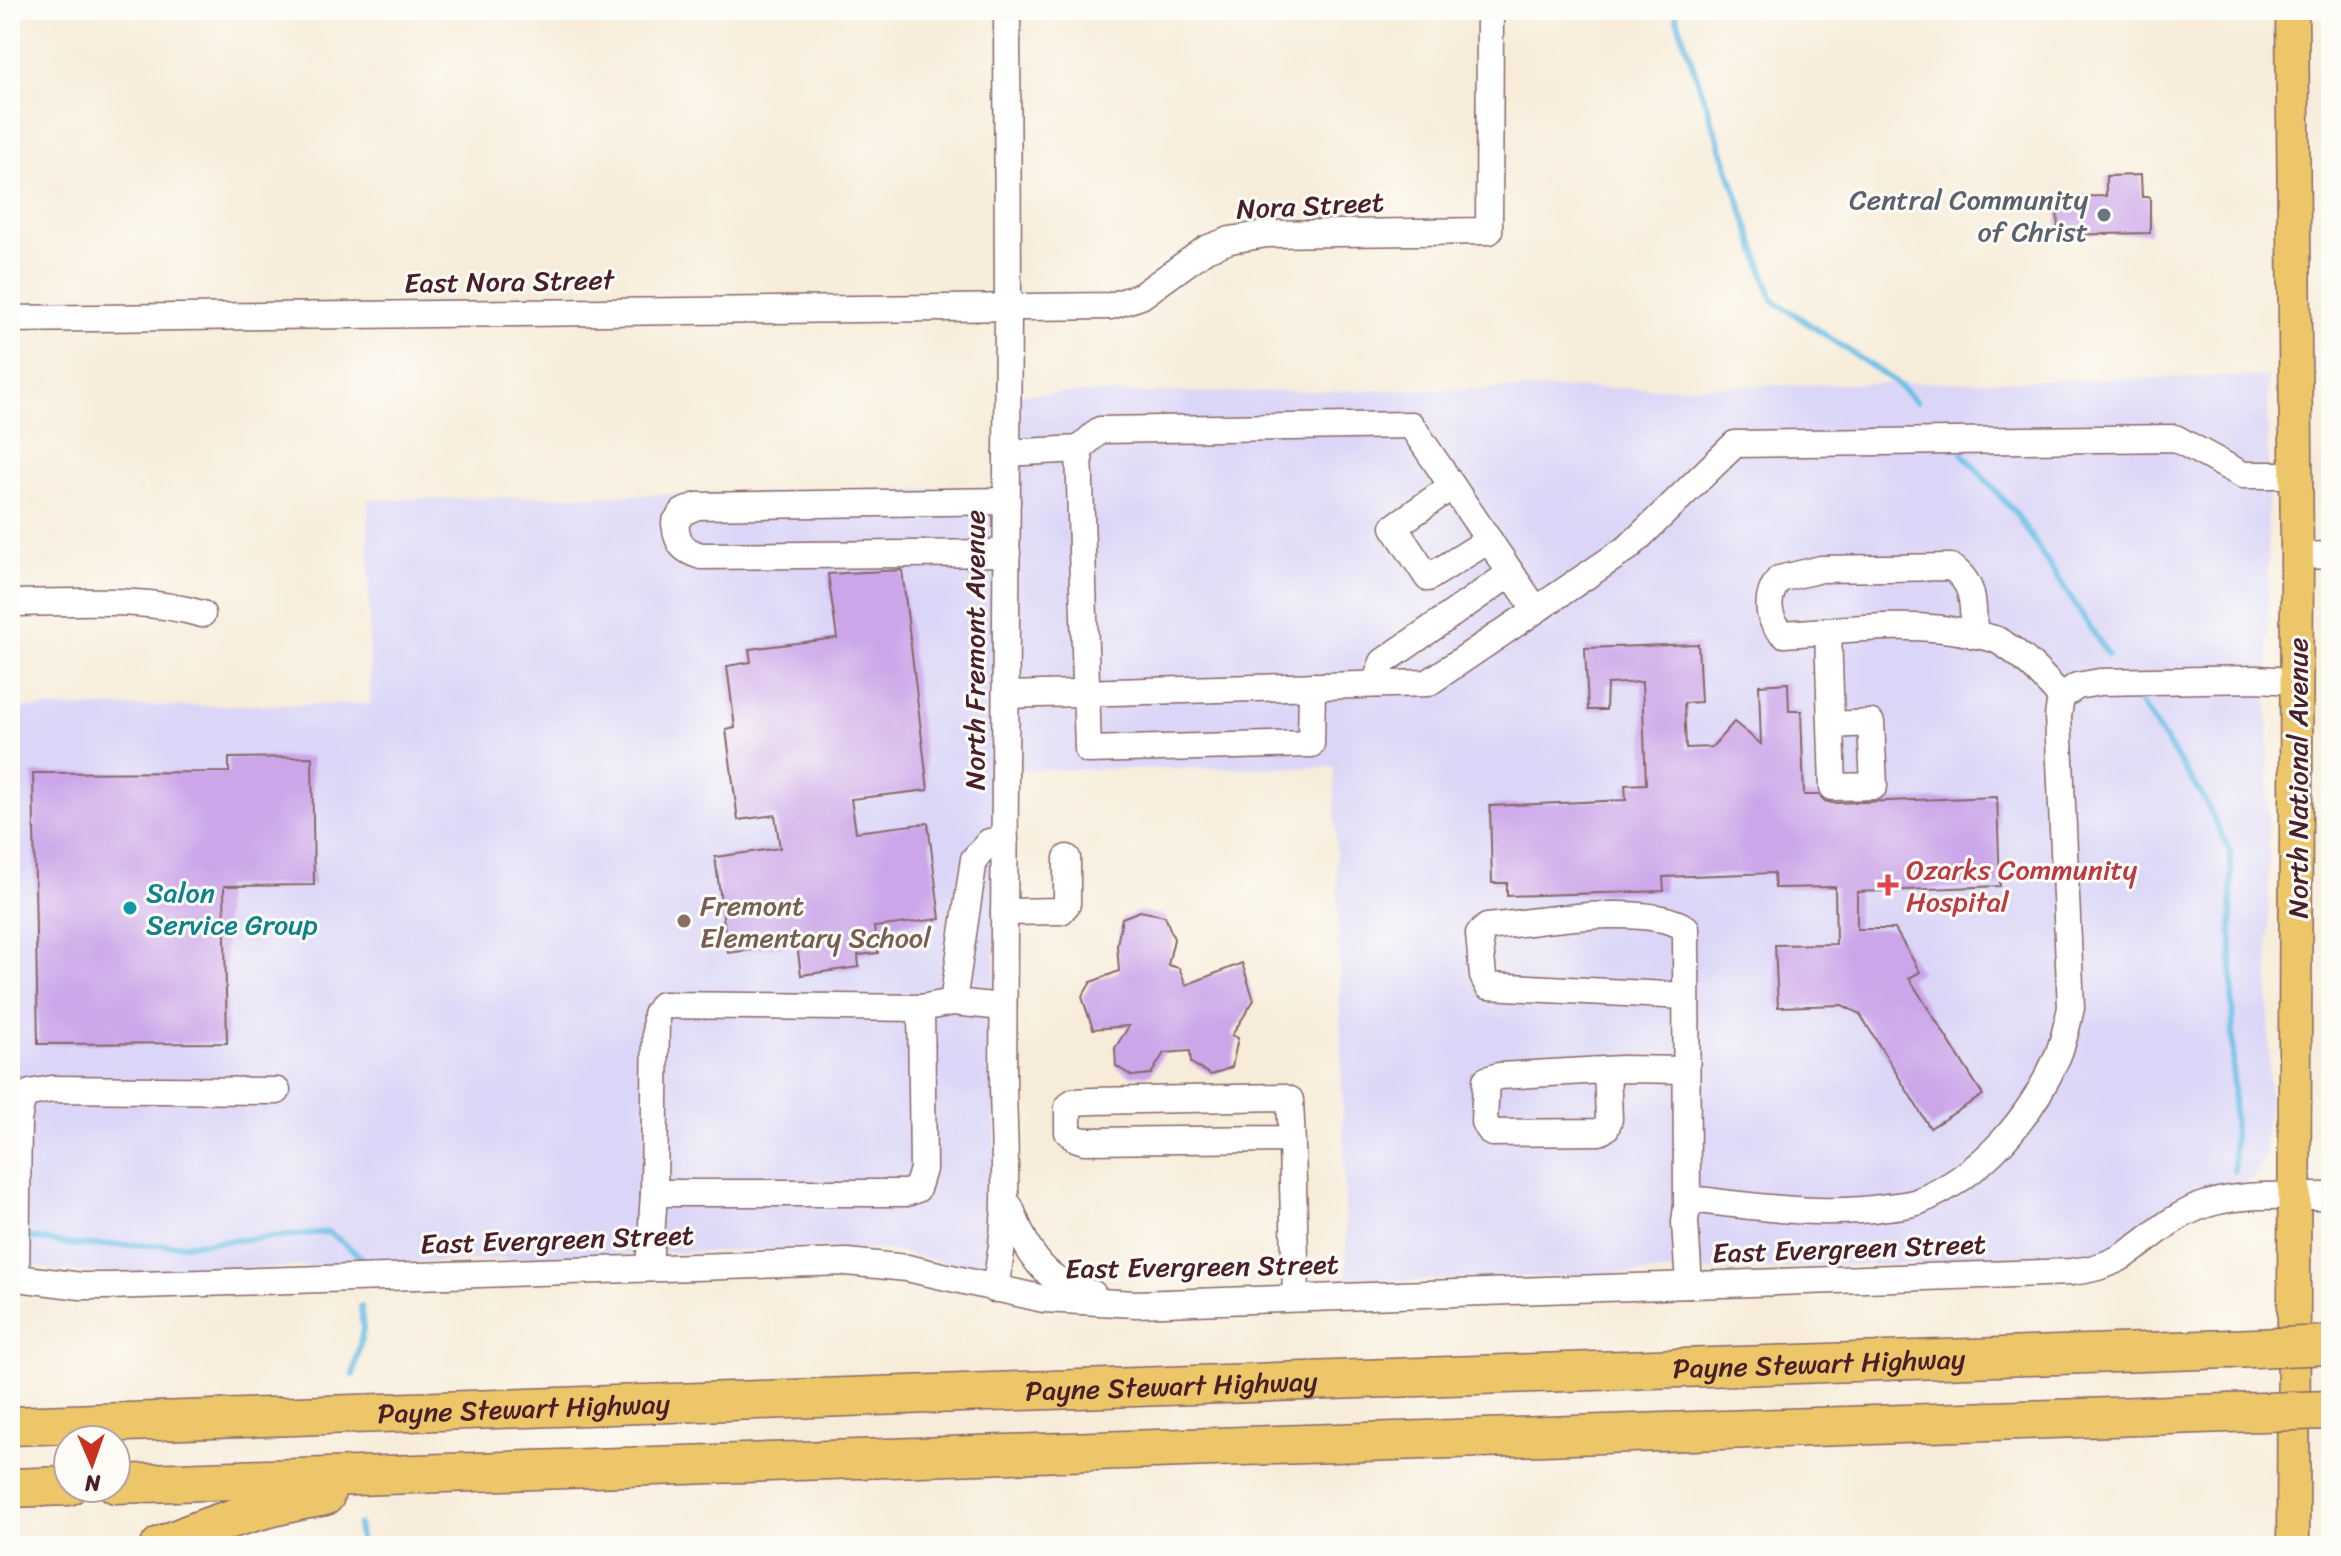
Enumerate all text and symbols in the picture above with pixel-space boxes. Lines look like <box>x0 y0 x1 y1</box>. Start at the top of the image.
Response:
place label: Central Community of Christ <box>1849 175 2089 256</box>
street label: Nora Street <box>1235 177 1385 234</box>
marker: Central Community of Christ <box>2095 206 2113 224</box>
street label: East Nora Street <box>404 255 616 308</box>
street label: North Fremont Avenue <box>950 510 999 790</box>
street label: North National Avenue <box>2273 637 2322 919</box>
place label: Ozarks Community Hospital <box>1906 845 2138 926</box>
place label: Salon Service Group <box>146 868 318 949</box>
marker: Ozarks Community Hospital <box>1877 874 1899 896</box>
place label: Fremont Elementary School <box>700 881 932 962</box>
marker: Salon Service Group <box>121 899 139 917</box>
marker: Fremont Elementary School <box>675 912 693 930</box>
street label: East Evergreen Street <box>419 1210 695 1269</box>
street label: East Evergreen Street <box>1711 1219 1987 1278</box>
street label: East Evergreen Street <box>1065 1240 1339 1293</box>
street label: Payne Stewart Highway <box>1672 1334 1966 1393</box>
street label: Payne Stewart Highway <box>1024 1357 1319 1416</box>
street label: Payne Stewart Highway <box>377 1379 671 1438</box>
north arrow <box>52 1424 132 1504</box>
text: N <box>84 1464 102 1503</box>

